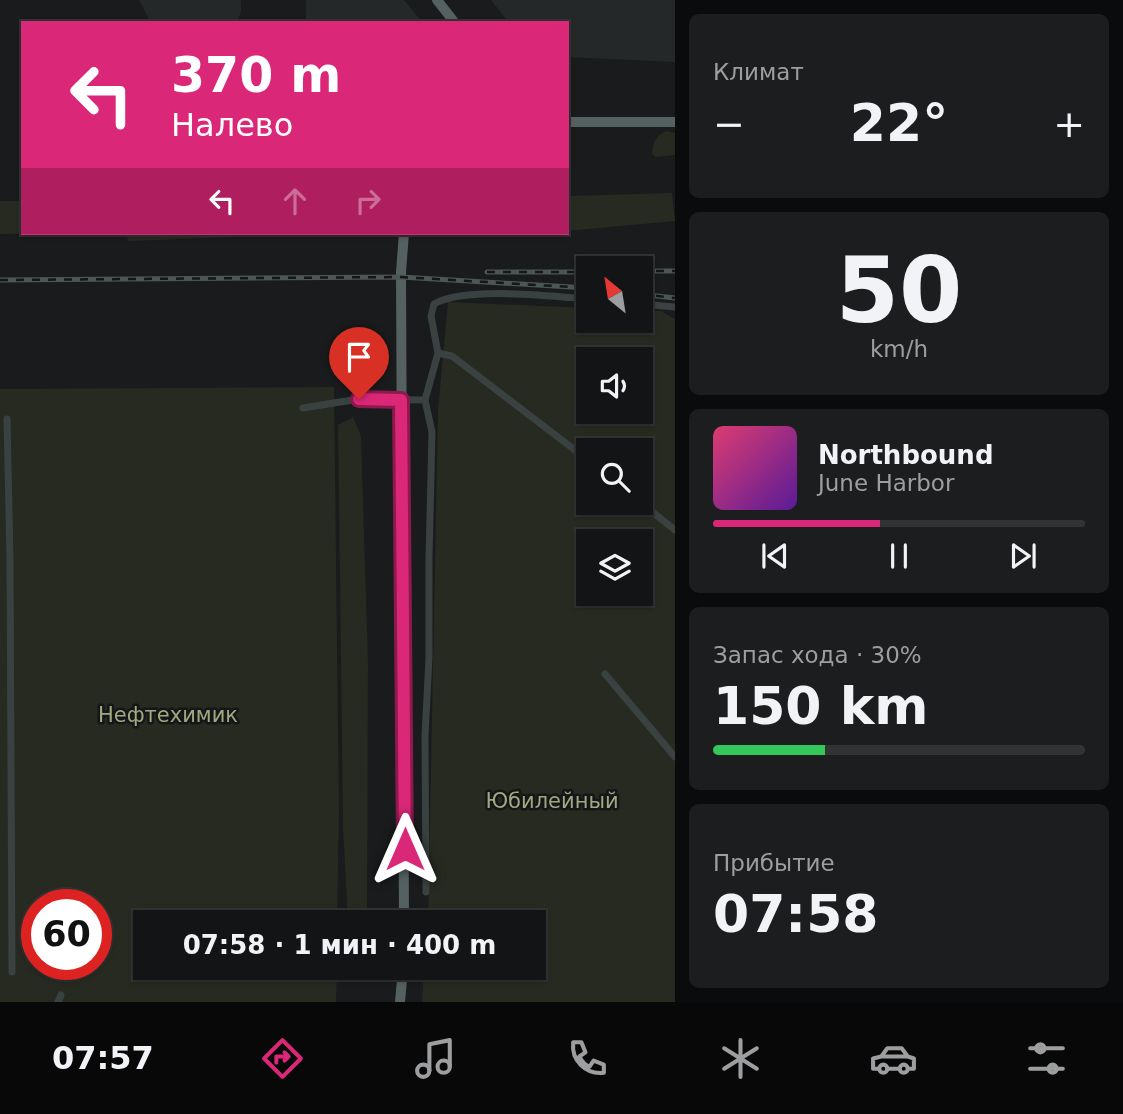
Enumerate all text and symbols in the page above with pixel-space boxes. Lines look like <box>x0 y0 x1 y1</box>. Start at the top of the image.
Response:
text: 370 m <box>171 47 341 104</box>
icon: left <box>56 49 147 140</box>
text: Климат <box>713 59 804 85</box>
text: 22° <box>850 93 948 153</box>
text: − <box>713 102 745 146</box>
text: + <box>1053 102 1085 146</box>
text: Налево <box>171 106 293 144</box>
icon: left <box>203 182 241 220</box>
icon: ahead <box>276 182 314 220</box>
icon: right <box>349 182 387 220</box>
text: 50 <box>836 238 962 343</box>
north arrow <box>576 256 653 332</box>
map controls <box>576 256 653 606</box>
pin <box>329 327 389 399</box>
text: km/h <box>870 336 928 362</box>
icon: arrive <box>340 338 378 376</box>
button: sound <box>576 347 653 424</box>
button: search <box>576 438 653 515</box>
text: Northbound <box>818 440 994 470</box>
text: June Harbor <box>818 470 954 496</box>
button: layers <box>576 529 653 606</box>
icon: previous <box>756 537 794 575</box>
icon: pause <box>880 537 918 575</box>
icon: next <box>1004 537 1042 575</box>
text: Запас хода · 30% <box>713 642 922 668</box>
text: 150 km <box>713 676 928 736</box>
park label: Нефтехимик <box>98 703 238 727</box>
park label: Юбилейный <box>485 789 619 813</box>
position arrow <box>368 812 442 886</box>
text: Прибытие <box>713 850 835 876</box>
text: 07:58 <box>713 884 879 944</box>
speed limit sign: 60 <box>21 889 112 980</box>
text: 07:58 · 1 мин · 400 m <box>183 930 496 960</box>
icon: directions <box>258 1034 307 1083</box>
icon: music <box>411 1034 460 1083</box>
icon: phone <box>563 1034 612 1083</box>
icon: climate <box>716 1034 765 1083</box>
icon: car <box>869 1034 918 1083</box>
icon: filters <box>1022 1034 1071 1083</box>
text: 07:57 <box>52 1039 154 1077</box>

